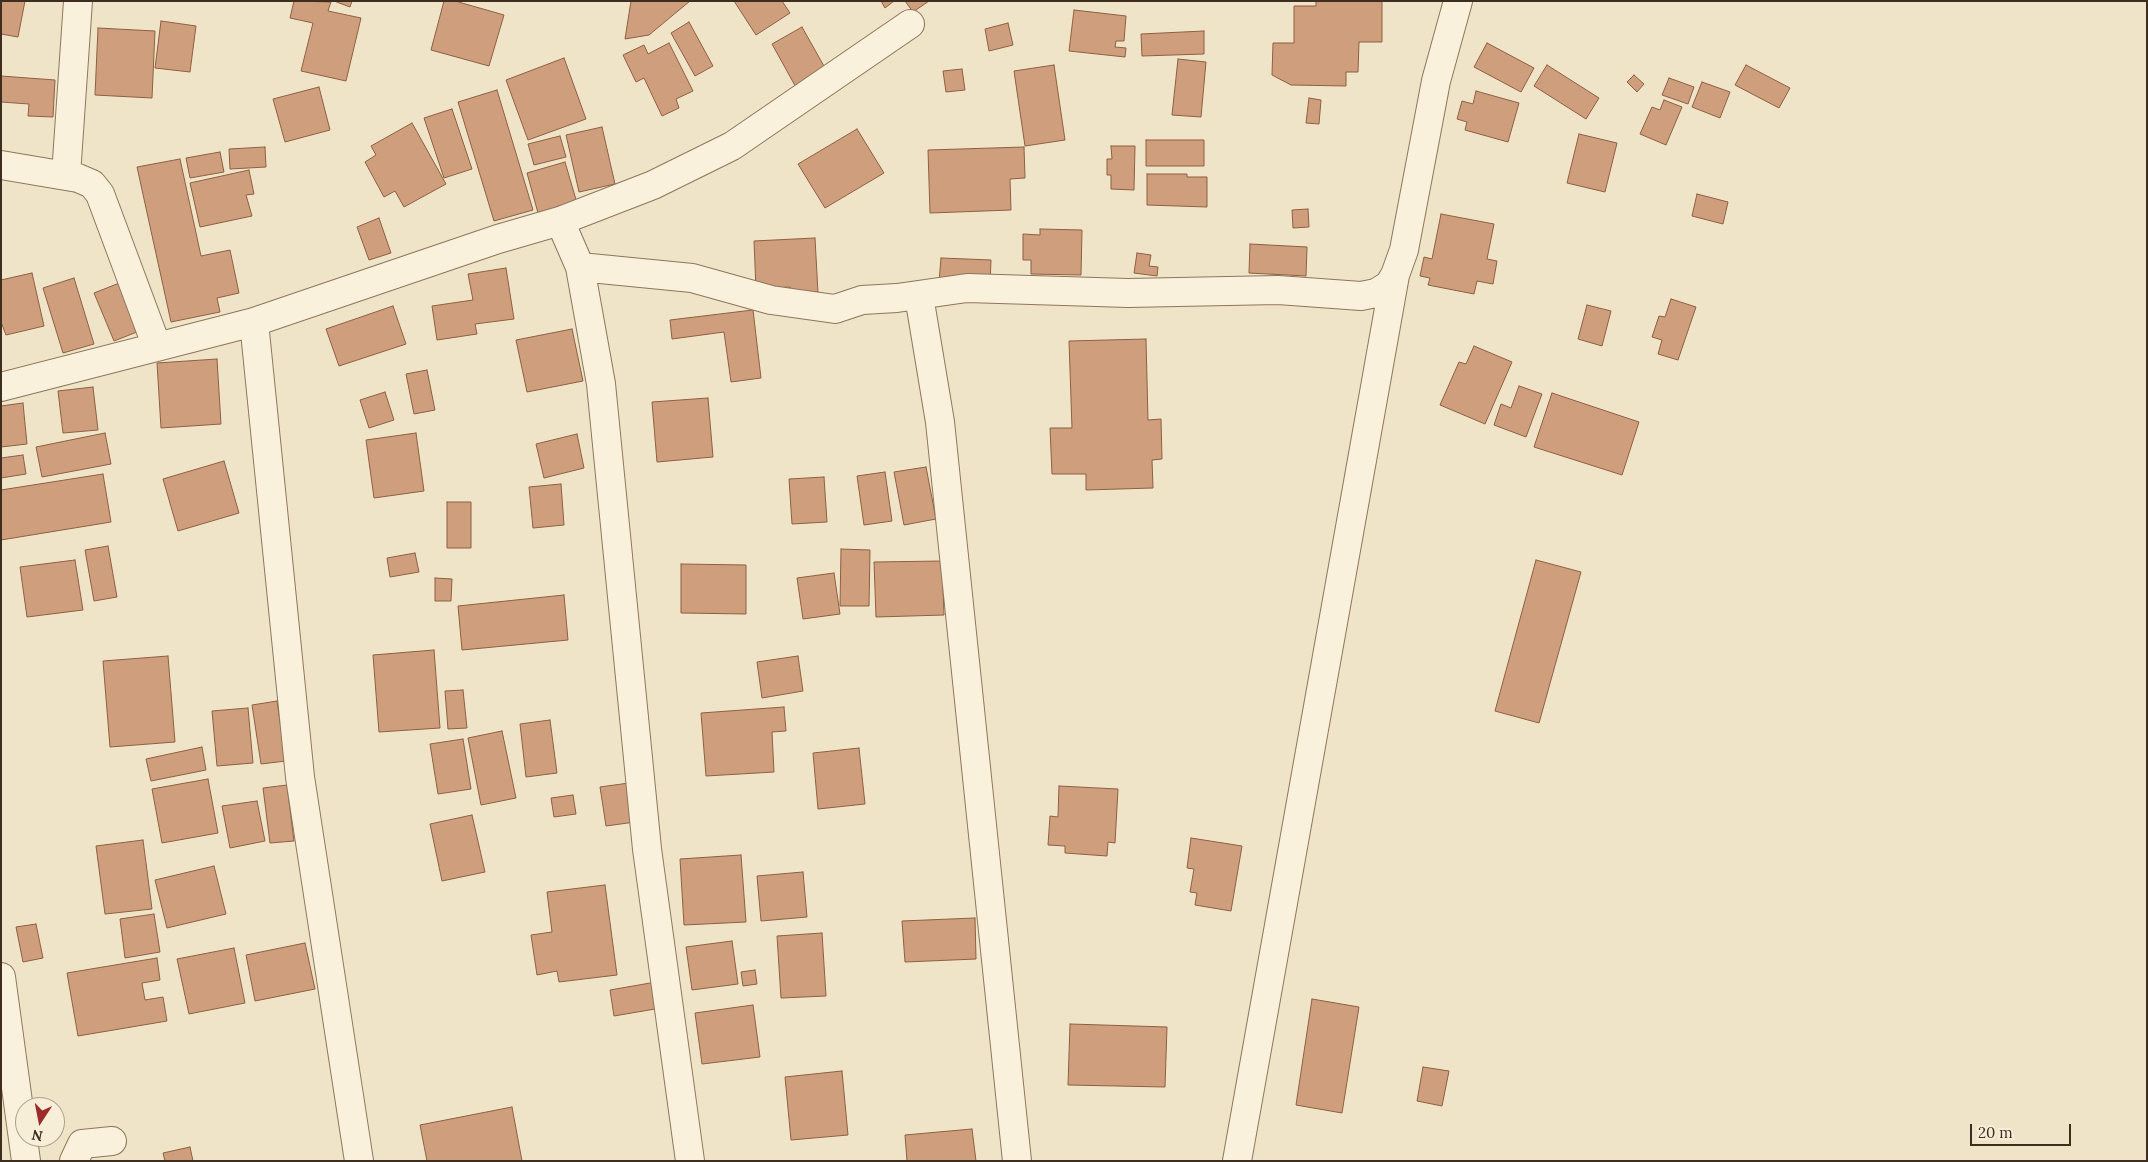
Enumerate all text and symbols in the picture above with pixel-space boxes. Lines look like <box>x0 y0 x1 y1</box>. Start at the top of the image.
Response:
north arrow <box>15 1097 65 1147</box>
scale bar <box>1973 1114 2074 1146</box>
text: 20 m <box>1978 1123 2013 1142</box>
text: N <box>30 1126 44 1146</box>

